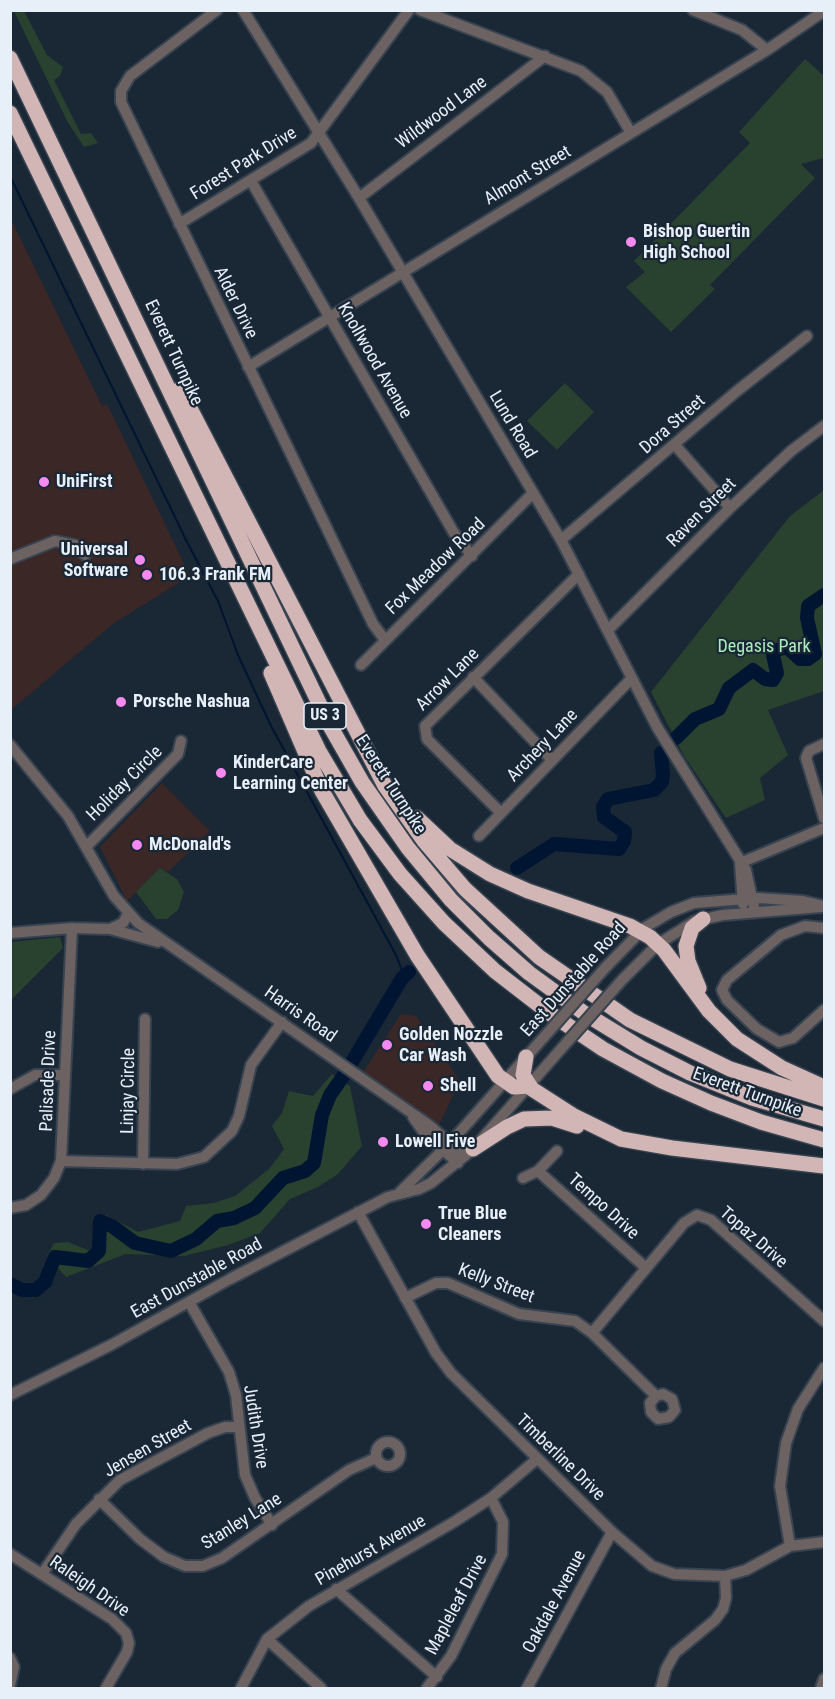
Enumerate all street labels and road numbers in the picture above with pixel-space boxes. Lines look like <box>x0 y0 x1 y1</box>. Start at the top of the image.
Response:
street label: Wildwood Lane <box>392 72 492 154</box>
street label: Forest Park Drive <box>187 123 301 205</box>
street label: Almont Street <box>481 142 575 210</box>
street label: Alder Drive <box>208 263 262 343</box>
street label: Everett Turnpike <box>139 297 207 409</box>
street label: Knollwood Avenue <box>332 299 416 423</box>
street label: Lund Road <box>483 387 541 463</box>
street label: Dora Street <box>636 391 710 459</box>
street label: Raven Street <box>663 474 741 552</box>
street label: Fox Meadow Road <box>382 514 490 620</box>
street label: Arrow Lane <box>412 644 484 716</box>
road number: US 3 <box>304 703 346 729</box>
street label: Archery Lane <box>503 705 583 787</box>
street label: Everett Turnpike <box>350 731 430 839</box>
street label: Holiday Circle <box>83 742 167 826</box>
street label: East Dunstable Road <box>517 918 631 1042</box>
street label: Harris Road <box>260 982 340 1048</box>
street label: Palisade Drive <box>36 1030 62 1132</box>
street label: Linjay Circle <box>117 1048 141 1134</box>
street label: Everett Turnpike <box>690 1063 804 1123</box>
street label: Tempo Drive <box>563 1169 643 1245</box>
street label: Topaz Drive <box>715 1203 791 1273</box>
street label: East Dunstable Road <box>128 1234 266 1324</box>
street label: Kelly Street <box>455 1260 537 1308</box>
street label: Judith Drive <box>238 1384 272 1470</box>
street label: Timberline Drive <box>511 1410 609 1506</box>
street label: Jensen Street <box>100 1415 196 1483</box>
street label: Stanley Lane <box>198 1489 286 1555</box>
street label: Pinehurst Avenue <box>312 1511 430 1591</box>
street label: Oakdale Avenue <box>519 1547 591 1657</box>
street label: Mapleleaf Drive <box>422 1551 492 1659</box>
street label: Raleigh Drive <box>45 1552 133 1622</box>

